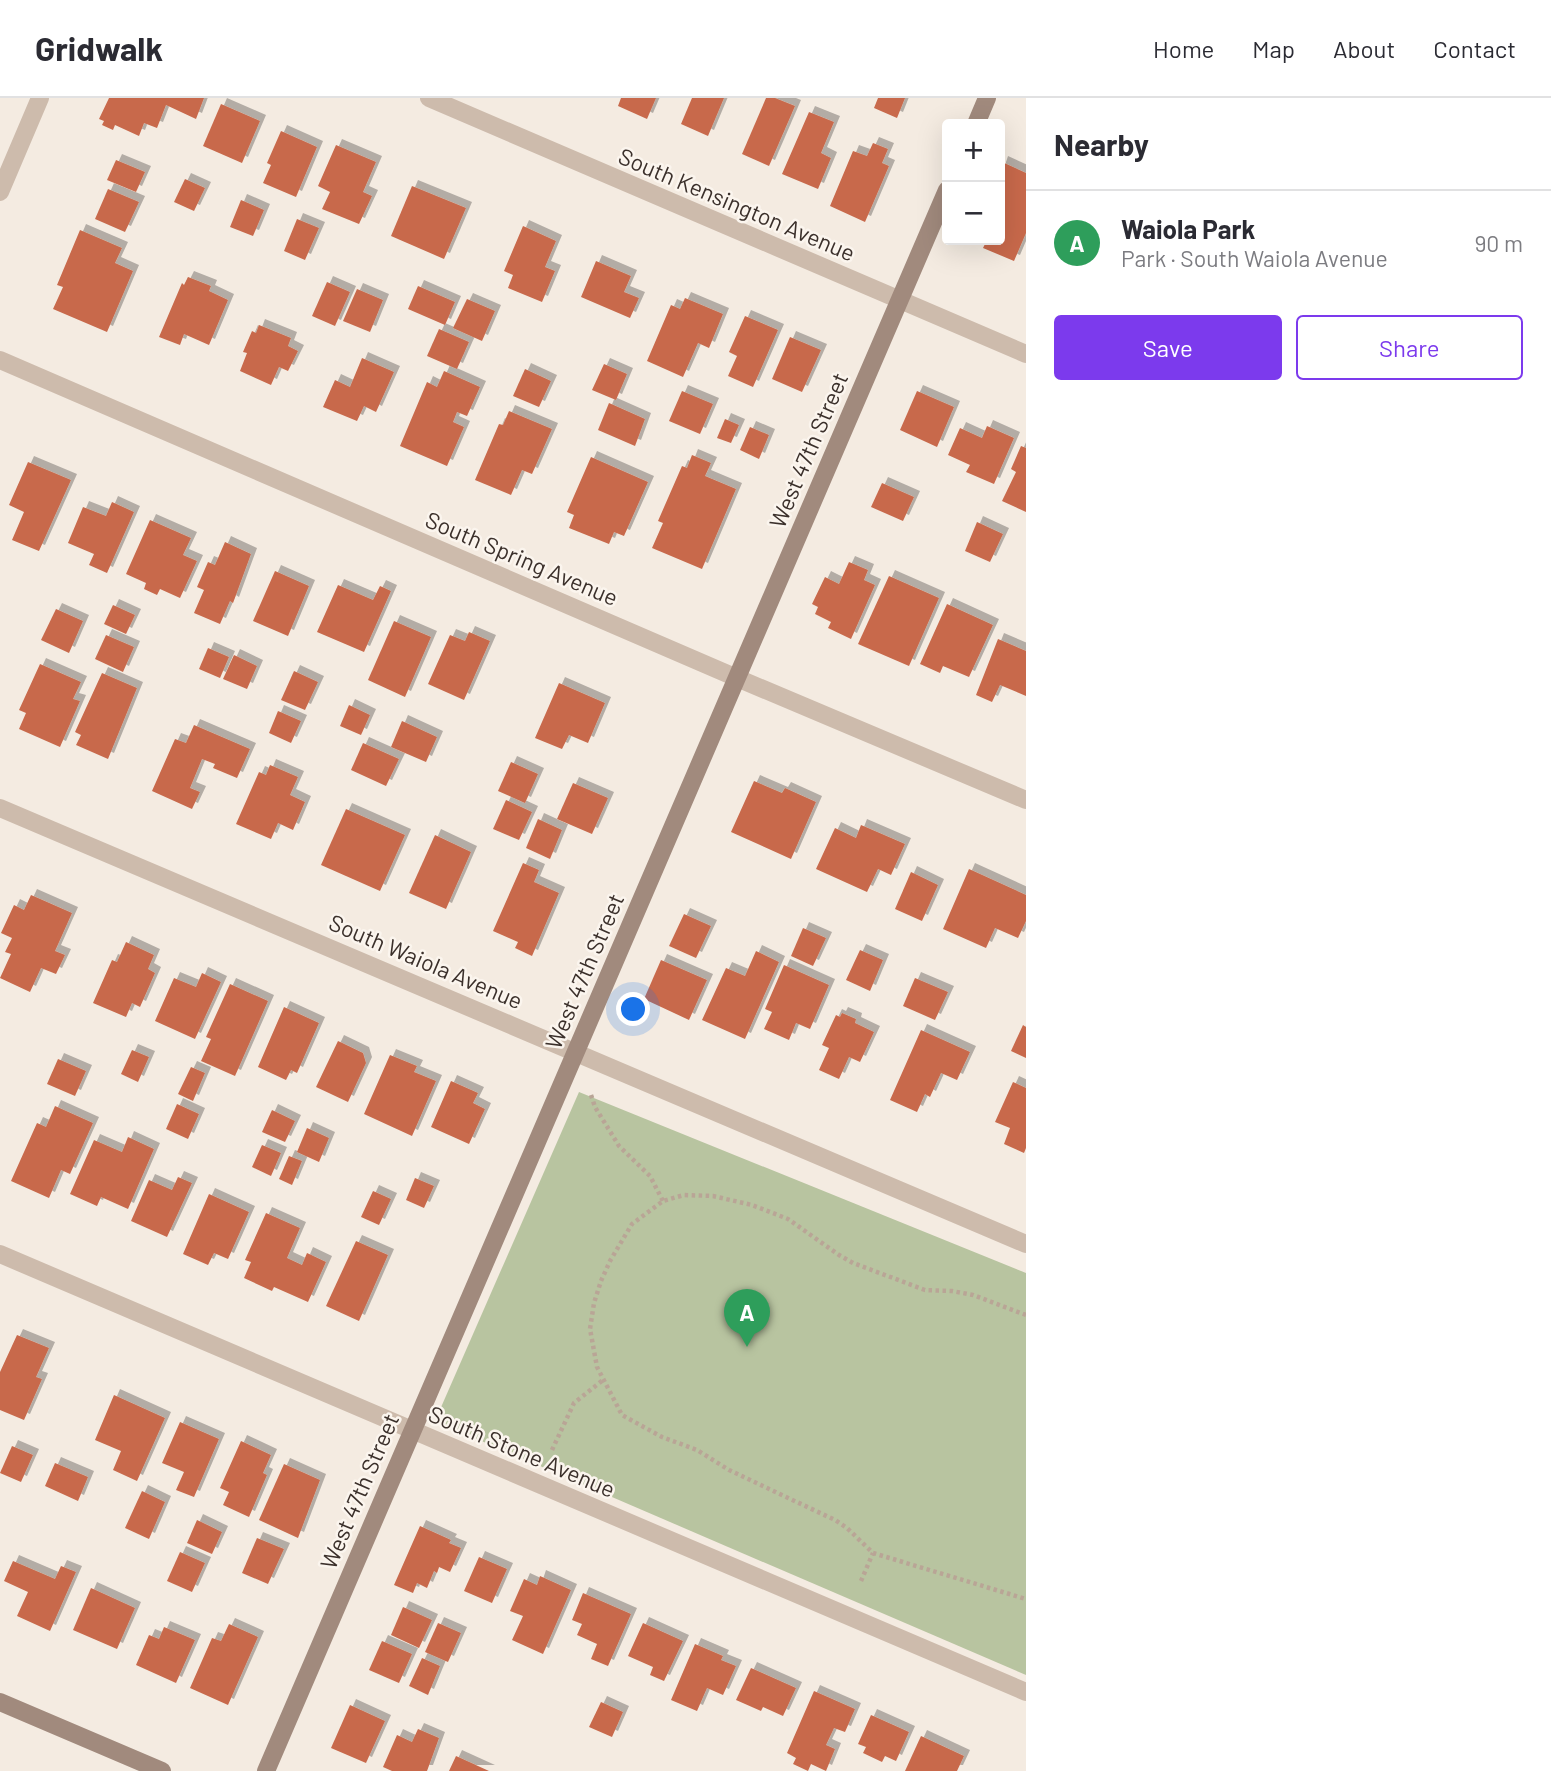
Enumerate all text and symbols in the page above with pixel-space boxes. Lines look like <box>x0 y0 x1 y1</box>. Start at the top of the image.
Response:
text: Gridwalk <box>35 28 163 68</box>
text: Home <box>1153 34 1214 63</box>
text: Map <box>1252 34 1295 63</box>
text: About <box>1333 34 1395 63</box>
text: Contact <box>1433 34 1516 63</box>
map controls <box>942 119 1005 245</box>
button: + <box>942 119 1005 182</box>
text: Nearby <box>1054 126 1149 162</box>
street label: South Kensington Avenue <box>614 141 860 267</box>
button: − <box>942 182 1005 245</box>
text: Waiola Park <box>1121 213 1255 244</box>
text: A <box>1069 229 1085 257</box>
text: 90 m <box>1474 229 1523 257</box>
text: Park · South Waiola Avenue <box>1121 244 1388 272</box>
button: Save <box>1054 315 1282 380</box>
button: Share <box>1296 315 1523 380</box>
street label: West 47th Street <box>763 368 853 532</box>
street label: South Spring Avenue <box>422 505 622 611</box>
street label: West 47th Street <box>539 889 629 1053</box>
street label: South Waiola Avenue <box>325 908 527 1014</box>
your location <box>616 992 650 1026</box>
pin: A <box>724 1289 770 1347</box>
street label: South Stone Avenue <box>425 1399 619 1503</box>
street label: West 47th Street <box>314 1409 404 1573</box>

